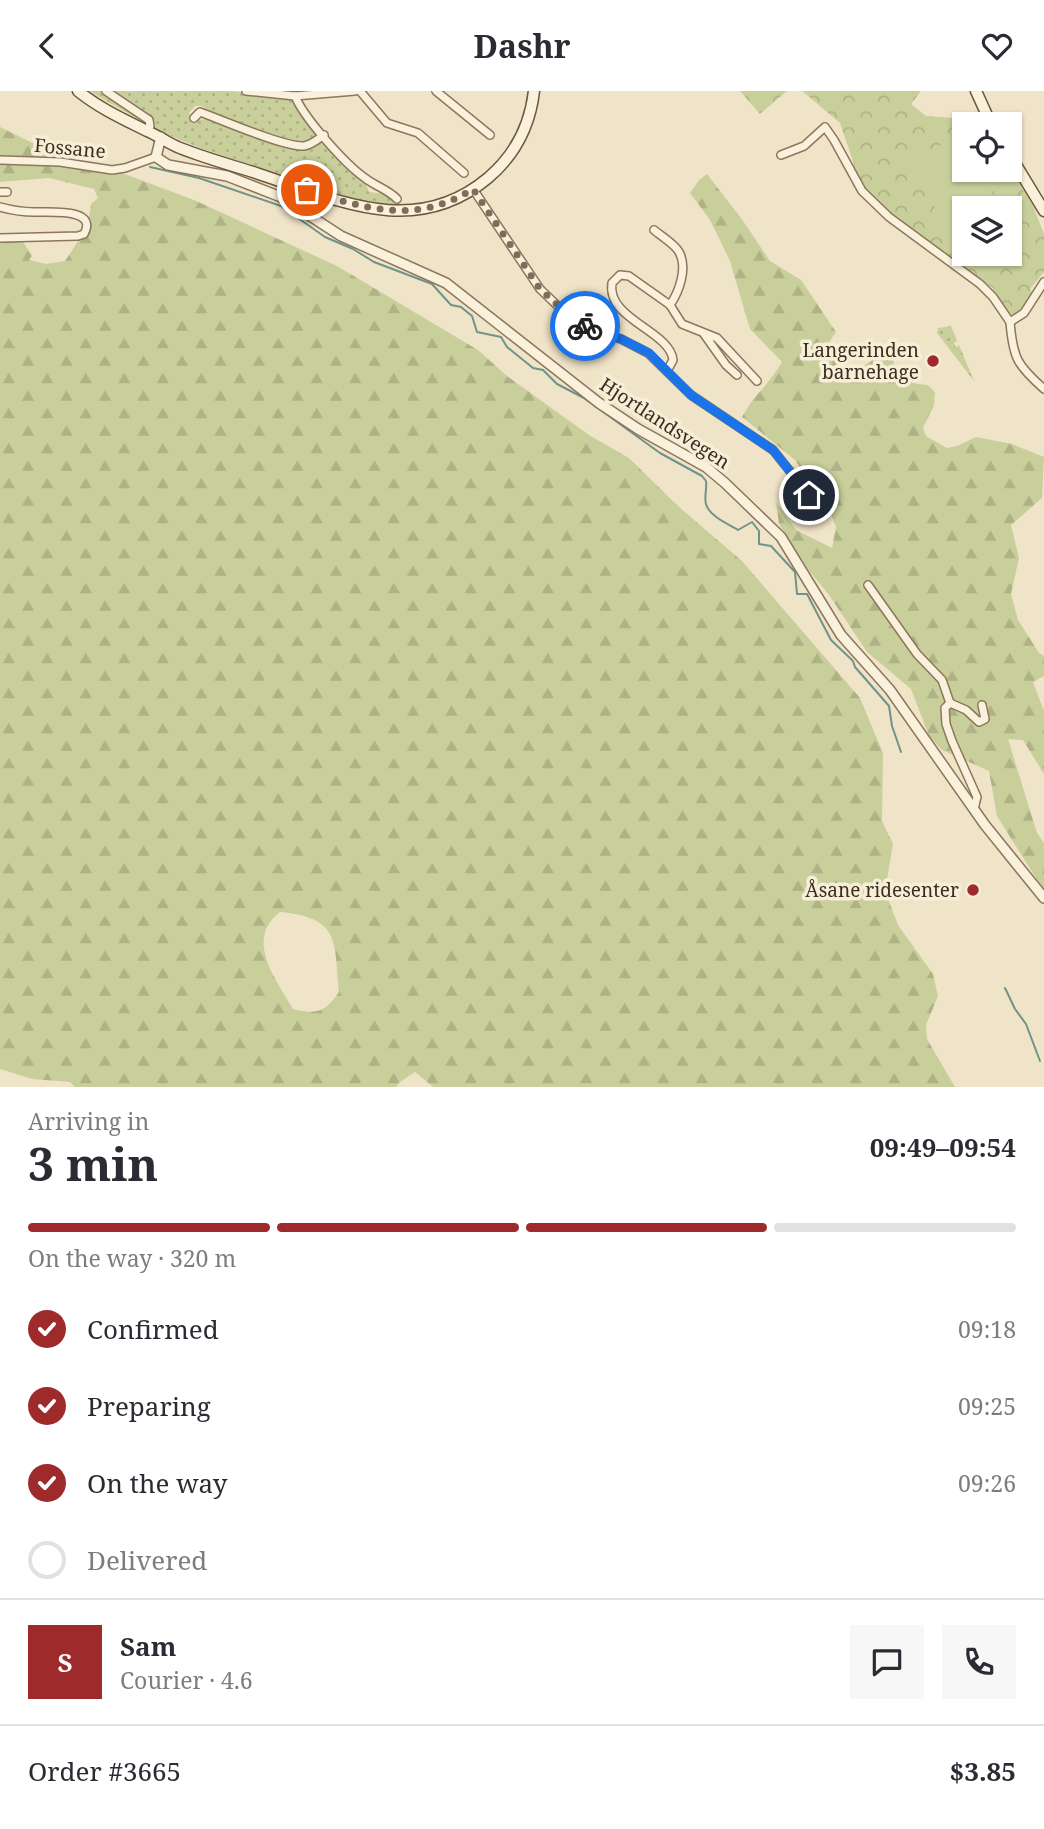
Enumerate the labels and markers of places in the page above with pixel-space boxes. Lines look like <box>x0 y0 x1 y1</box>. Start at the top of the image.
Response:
pin <box>277 160 337 220</box>
place label: Langerinden barnehage <box>802 337 919 385</box>
marker: Langerinden barnehage <box>925 353 941 369</box>
pin <box>779 465 839 525</box>
place label: Åsane ridesenter <box>805 877 959 903</box>
marker: Åsane ridesenter <box>965 882 981 898</box>

